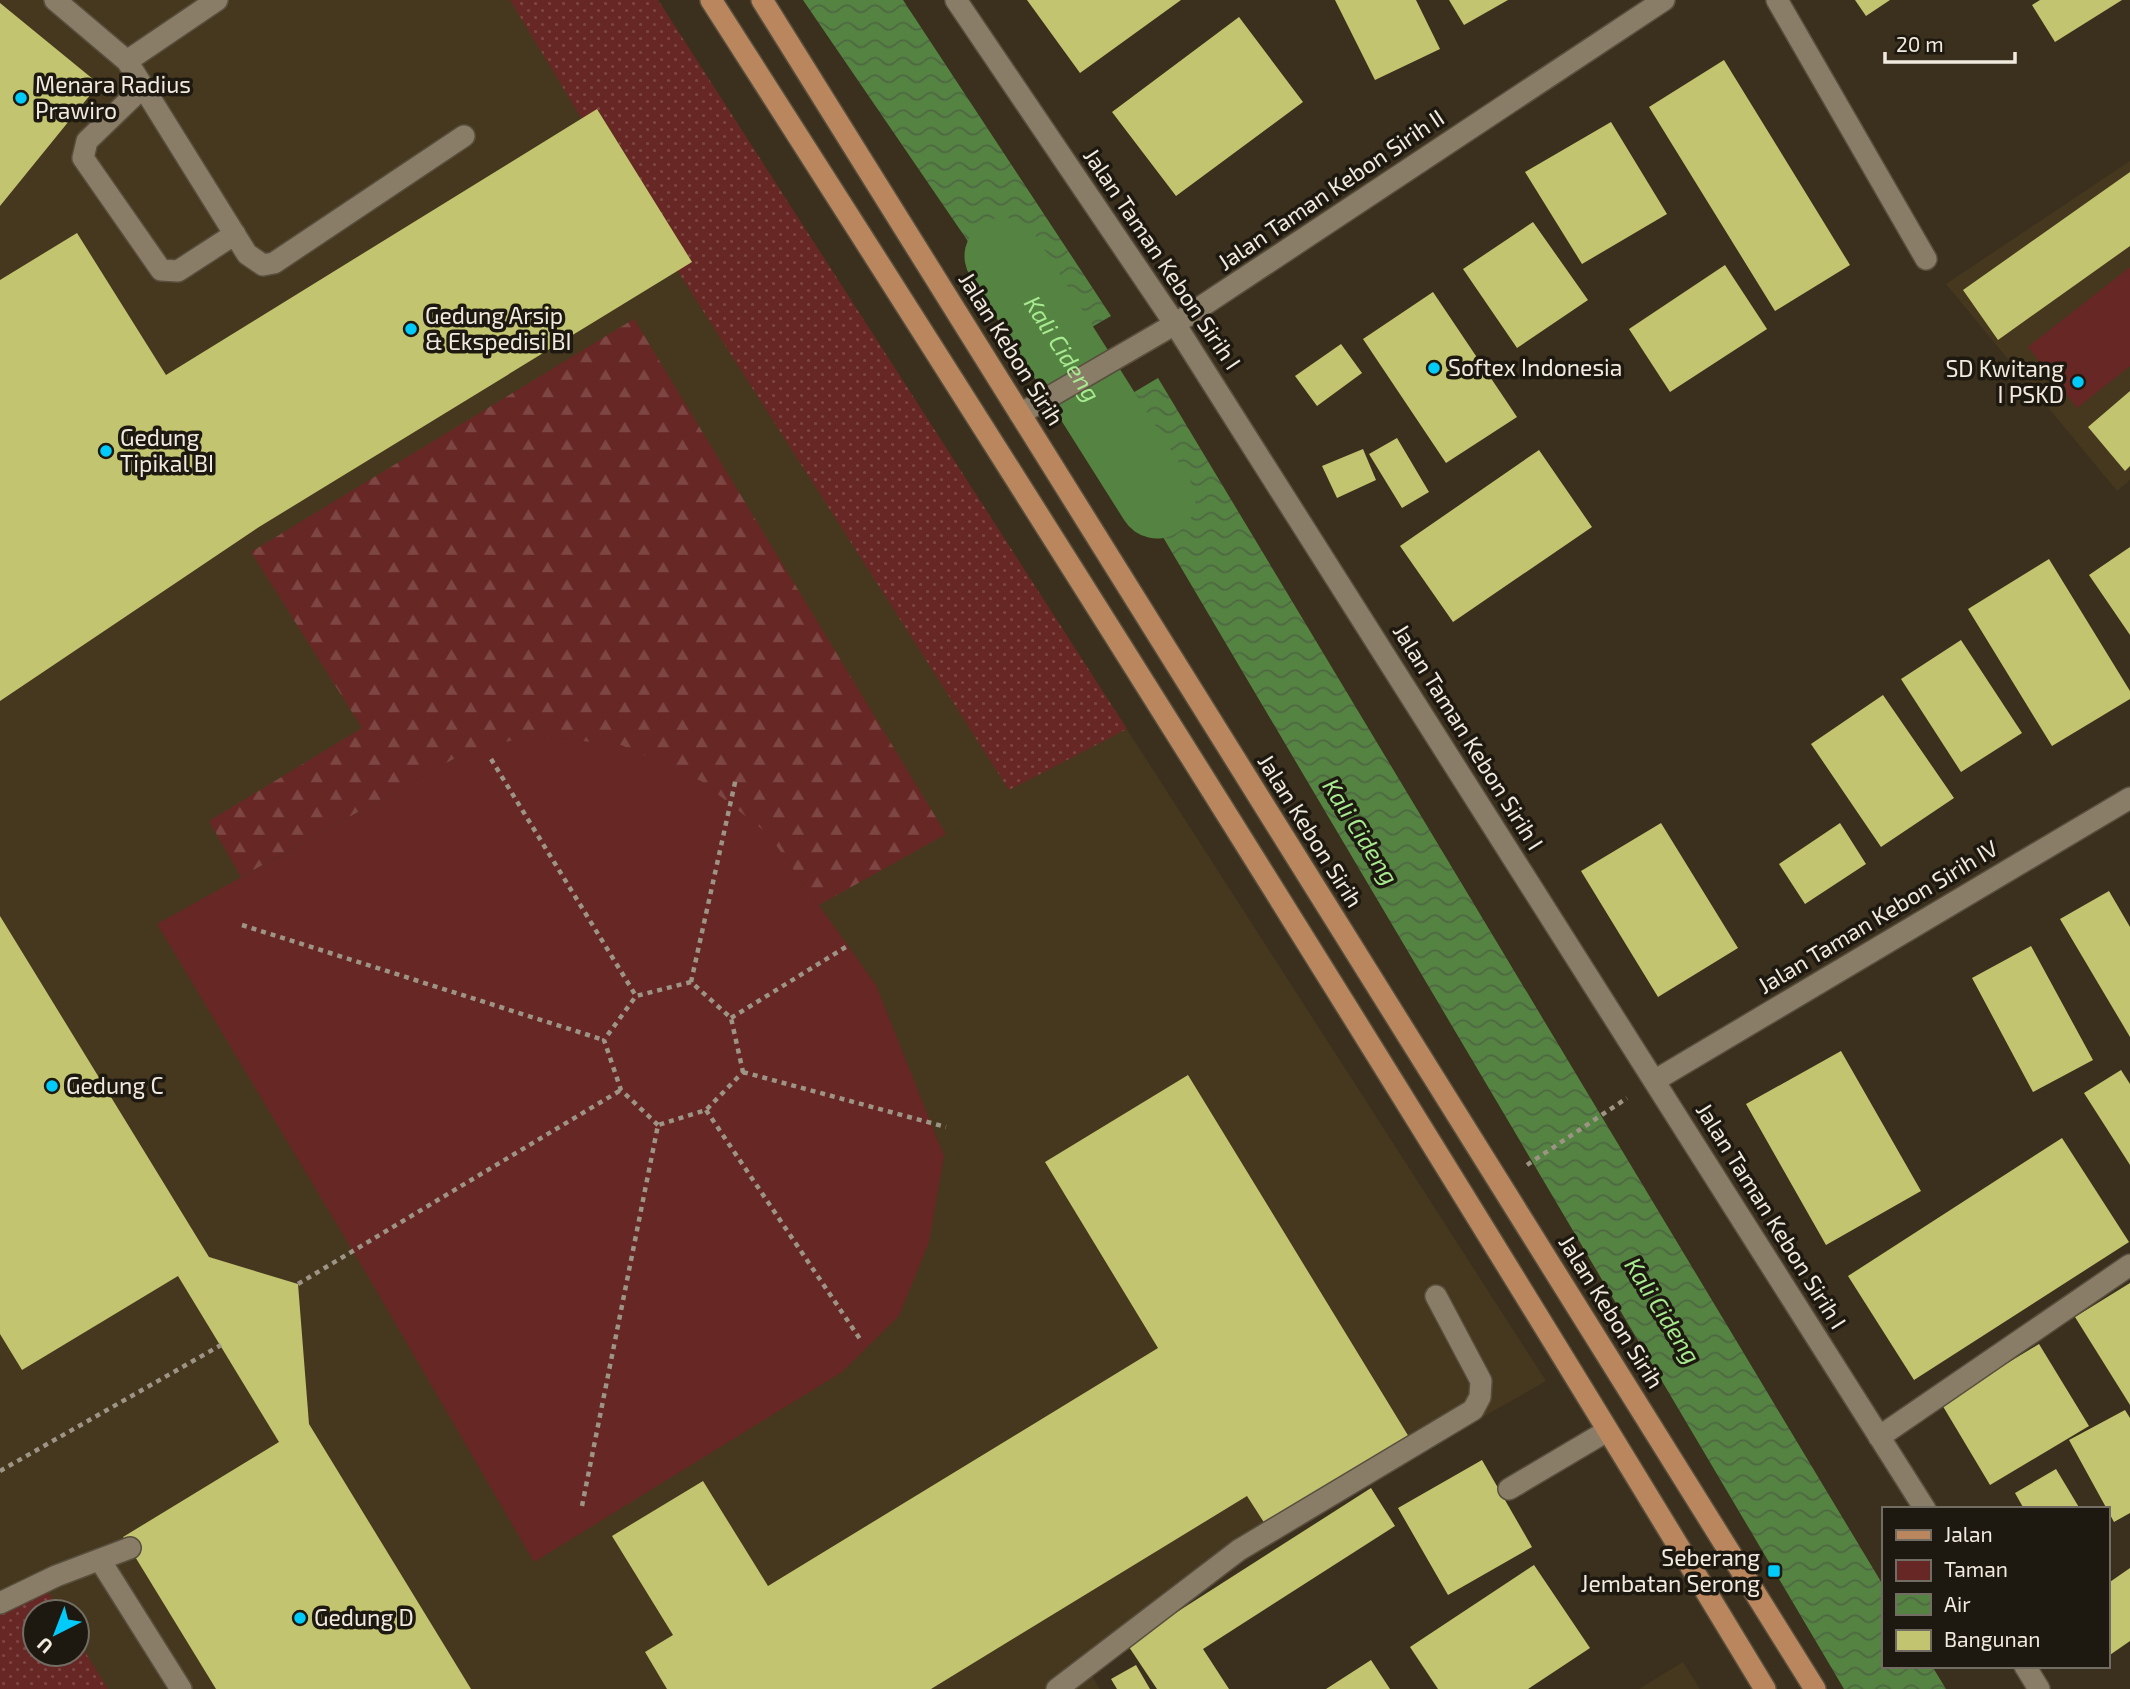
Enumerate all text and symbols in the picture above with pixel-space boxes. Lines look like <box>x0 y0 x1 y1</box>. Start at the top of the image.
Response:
scale bar <box>1885 21 2014 65</box>
text: 20 m <box>1896 31 1944 56</box>
place label: Menara Radius Prawiro <box>35 70 191 124</box>
marker: Menara Radius Prawiro <box>13 90 29 106</box>
street label: Jalan Taman Kebon Sirih II <box>1212 103 1449 276</box>
street label: Jalan Taman Kebon Sirih I <box>1078 142 1248 375</box>
street label: Jalan Kebon Sirih <box>953 267 1070 430</box>
water label: Kali Cideng <box>1019 290 1107 407</box>
place label: Gedung Arsip & Ekspedisi BI <box>425 301 572 355</box>
marker: Gedung Arsip & Ekspedisi BI <box>403 321 419 337</box>
place label: Softex Indonesia <box>1448 353 1622 381</box>
place label: SD Kwitang I PSKD <box>1945 354 2064 408</box>
marker: Softex Indonesia <box>1426 360 1442 376</box>
marker: SD Kwitang I PSKD <box>2070 374 2086 390</box>
place label: Gedung Tipikal BI <box>120 423 214 477</box>
marker: Gedung Tipikal BI <box>98 443 114 459</box>
street label: Jalan Taman Kebon Sirih I <box>1388 618 1550 855</box>
street label: Jalan Kebon Sirih <box>1252 749 1369 912</box>
water label: Kali Cideng <box>1317 773 1405 890</box>
street label: Jalan Taman Kebon Sirih IV <box>1752 833 2003 999</box>
place label: Gedung C <box>66 1071 164 1099</box>
marker: Gedung C <box>44 1078 60 1094</box>
street label: Jalan Taman Kebon Sirih I <box>1691 1097 1853 1334</box>
street label: Jalan Kebon Sirih <box>1553 1230 1670 1393</box>
water label: Kali Cideng <box>1619 1252 1707 1369</box>
legend <box>1882 1507 2109 1668</box>
text: Jalan <box>1944 1521 1993 1546</box>
place label: Seberang Jembatan Serong <box>1581 1543 1760 1597</box>
text: Taman <box>1944 1556 2008 1581</box>
marker: Seberang Jembatan Serong <box>1766 1563 1782 1579</box>
text: Air <box>1944 1591 1971 1616</box>
north arrow <box>21 1598 91 1668</box>
place label: Gedung D <box>314 1603 414 1631</box>
marker: Gedung D <box>292 1610 308 1626</box>
text: Bangunan <box>1944 1626 2040 1651</box>
text: U <box>32 1633 57 1659</box>

